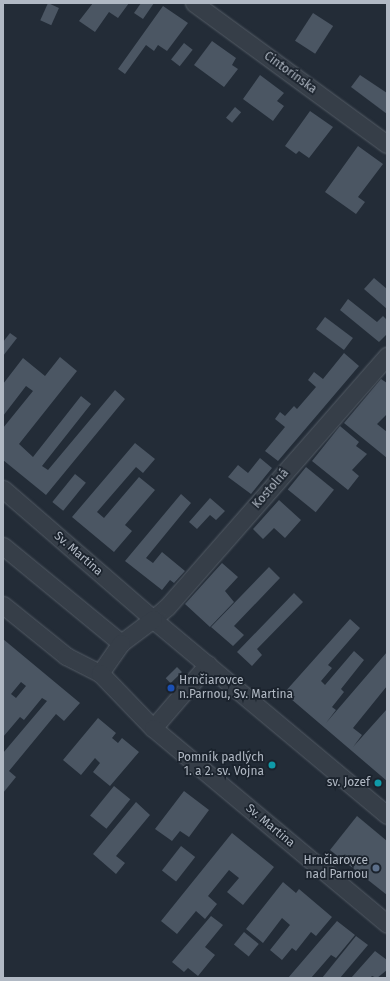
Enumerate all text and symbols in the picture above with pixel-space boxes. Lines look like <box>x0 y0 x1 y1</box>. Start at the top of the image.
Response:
street label: Cintorínska <box>261 49 319 97</box>
street label: Kostolná <box>250 466 292 512</box>
street label: Sv. Martina <box>51 529 105 579</box>
place label: Hrnčiarovce n.Parnou, Sv. Martina <box>179 674 293 702</box>
marker: Hrnčiarovce n.Parnou, Sv. Martina <box>166 683 176 693</box>
place label: Pomník padlých 1. a 2. sv. Vojna <box>177 751 264 779</box>
marker: Pomník padlých 1. a 2. sv. Vojna <box>267 760 277 770</box>
place label: sv. Jozef <box>327 776 370 790</box>
marker: sv. Jozef <box>373 778 383 788</box>
street label: Sv. Martina <box>243 801 297 851</box>
place label: Hrnčiarovce nad Parnou <box>303 854 368 882</box>
marker: Hrnčiarovce nad Parnou <box>371 863 381 873</box>

